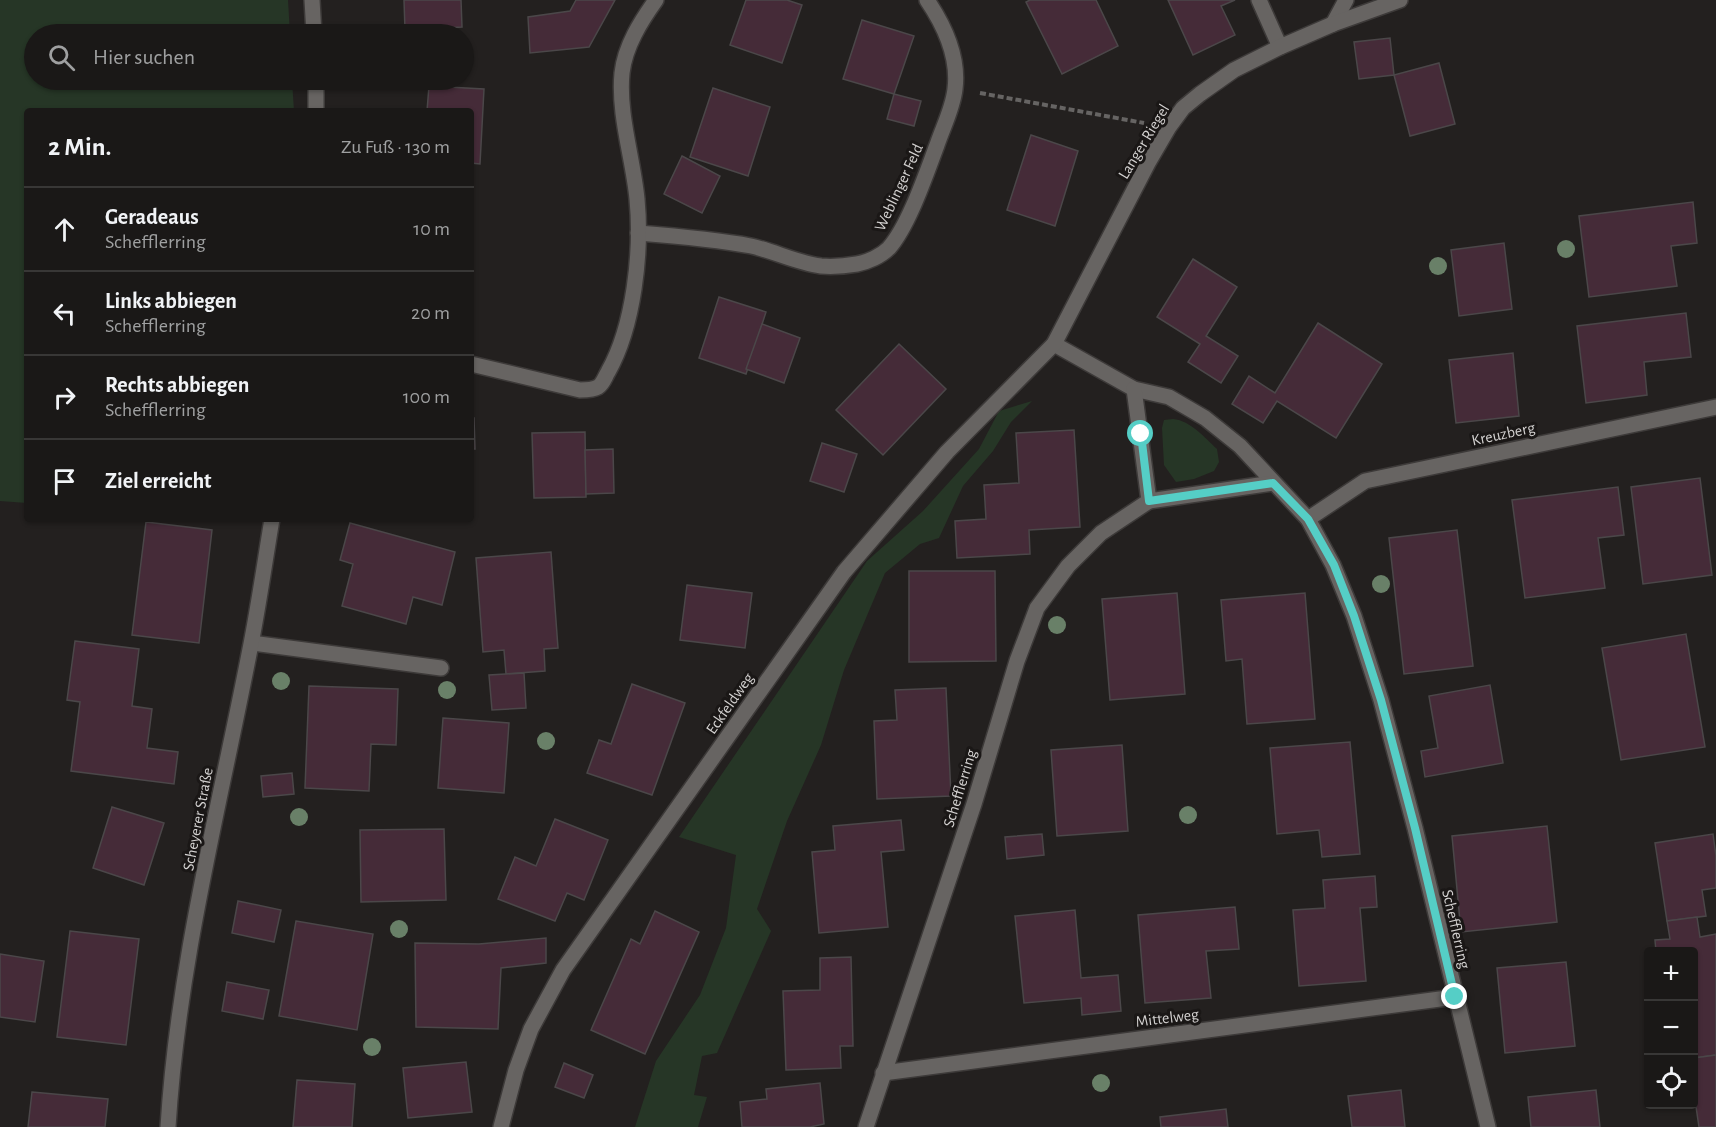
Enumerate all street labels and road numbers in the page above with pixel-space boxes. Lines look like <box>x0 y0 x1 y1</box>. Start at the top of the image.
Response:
street label: Langer Riegel <box>1115 101 1172 182</box>
street label: Weblinger Feld <box>872 141 926 234</box>
street label: Kreuzberg <box>1470 419 1537 449</box>
street label: Eckfeldweg <box>703 670 757 737</box>
street label: Schefflerring <box>941 747 979 829</box>
street label: Scheyerer Straße <box>180 766 217 872</box>
street label: Schefflerring <box>1439 888 1473 971</box>
street label: Mittelweg <box>1135 1006 1200 1030</box>

